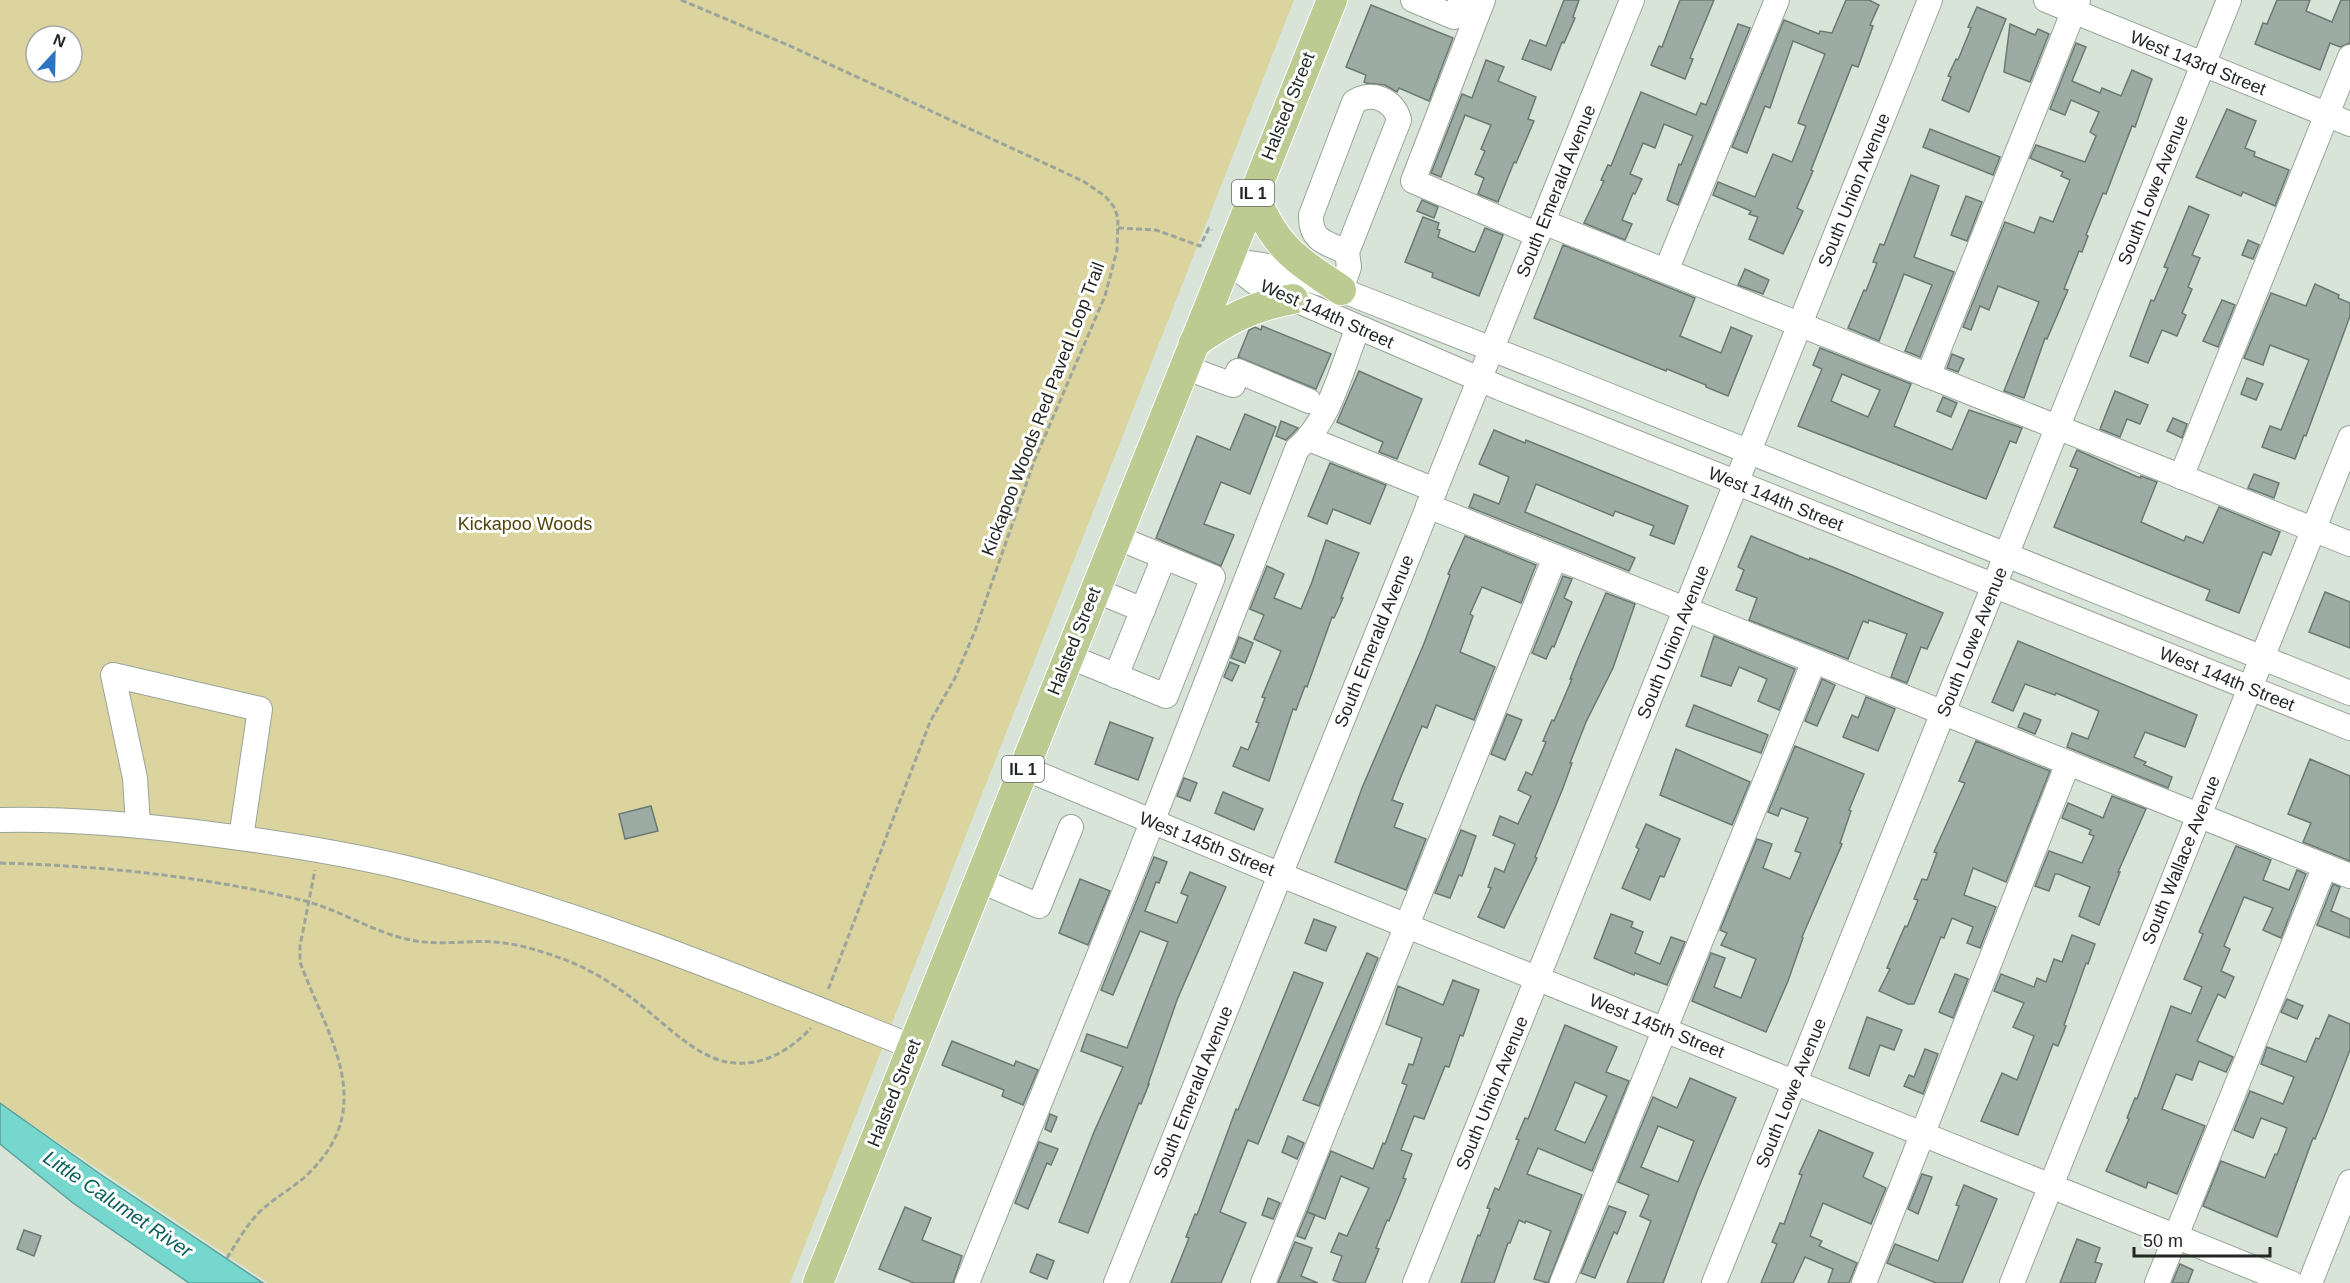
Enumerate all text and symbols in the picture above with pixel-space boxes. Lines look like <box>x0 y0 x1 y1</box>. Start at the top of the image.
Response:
north arrow <box>24 24 84 84</box>
street label: West 143rd Street <box>2127 27 2269 99</box>
text: N <box>51 31 68 51</box>
street label: Halsted Street <box>1257 49 1319 163</box>
street label: South Emerald Avenue <box>1512 102 1600 280</box>
street label: South Union Avenue <box>1814 110 1894 270</box>
street label: South Lowe Avenue <box>2114 112 2192 268</box>
road number: IL 1 <box>1232 180 1274 206</box>
street label: Kickapoo Woods Red Paved Loop Trail <box>978 259 1108 559</box>
street label: West 144th Street <box>1257 276 1397 352</box>
street label: West 144th Street <box>1706 463 1846 535</box>
park label: Kickapoo Woods <box>458 514 592 534</box>
street label: South Emerald Avenue <box>1330 552 1418 730</box>
street label: South Union Avenue <box>1633 562 1713 722</box>
street label: South Lowe Avenue <box>1933 564 2011 720</box>
street label: Halsted Street <box>1043 584 1105 698</box>
street label: West 144th Street <box>2157 643 2297 715</box>
road number: IL 1 <box>1002 756 1044 782</box>
street label: South Wallace Avenue <box>2138 773 2224 947</box>
street label: West 145th Street <box>1137 808 1277 880</box>
street label: West 145th Street <box>1587 990 1727 1062</box>
street label: South Emerald Avenue <box>1149 1003 1237 1181</box>
street label: South Union Avenue <box>1452 1013 1532 1173</box>
street label: South Lowe Avenue <box>1752 1015 1830 1171</box>
street label: Halsted Street <box>863 1036 925 1150</box>
water label: Little Calumet River <box>40 1146 198 1263</box>
scale bar <box>2134 1220 2270 1258</box>
text: 50 m <box>2143 1231 2183 1251</box>

